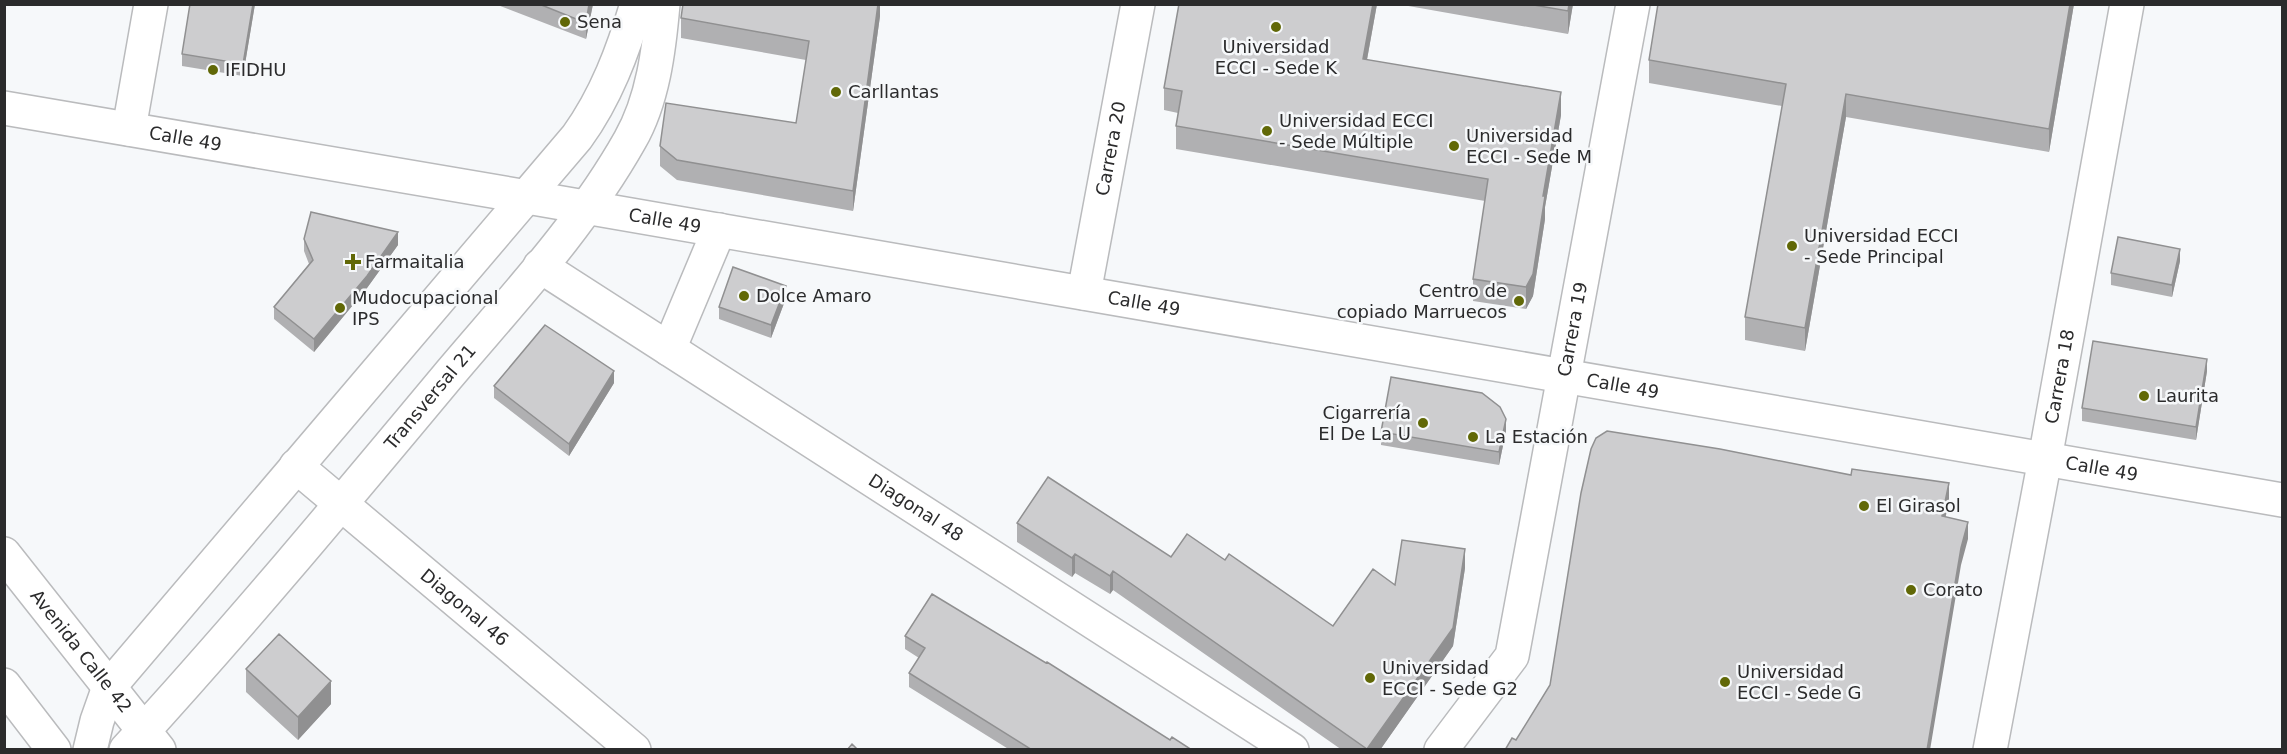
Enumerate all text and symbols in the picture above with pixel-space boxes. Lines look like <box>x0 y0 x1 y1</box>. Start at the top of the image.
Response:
place label: Sena <box>577 11 622 32</box>
marker: Sena <box>558 15 572 29</box>
marker: Universidad ECCI - Sede K <box>1269 20 1283 34</box>
place label: Universidad ECCI - Sede K <box>1215 36 1338 78</box>
place label: IFIDHU <box>225 59 287 80</box>
marker: IFIDHU <box>206 63 220 77</box>
place label: Carllantas <box>848 81 939 102</box>
marker: Carllantas <box>829 85 843 99</box>
street label: Carrera 20 <box>1091 99 1130 197</box>
place label: Universidad ECCI - Sede Múltiple <box>1279 110 1434 152</box>
street label: Calle 49 <box>148 122 223 155</box>
marker: Universidad ECCI - Sede Múltiple <box>1260 124 1274 138</box>
place label: Universidad ECCI - Sede M <box>1466 125 1592 167</box>
marker: Universidad ECCI - Sede M <box>1447 139 1461 153</box>
street label: Calle 49 <box>627 204 703 237</box>
place label: Universidad ECCI - Sede Principal <box>1804 225 1959 267</box>
marker: Universidad ECCI - Sede Principal <box>1785 239 1799 253</box>
place label: Farmaitalia <box>365 251 465 272</box>
marker: Farmaitalia <box>346 255 360 269</box>
place label: Centro de copiado Marruecos <box>1337 280 1507 322</box>
street label: Carrera 19 <box>1553 280 1591 378</box>
place label: Dolce Amaro <box>756 285 871 306</box>
street label: Calle 49 <box>1106 286 1182 320</box>
place label: Mudocupacional IPS <box>352 287 499 329</box>
marker: Dolce Amaro <box>737 289 751 303</box>
marker: Centro de copiado Marruecos <box>1512 294 1526 308</box>
marker: Mudocupacional IPS <box>333 301 347 315</box>
street label: Carrera 18 <box>2041 327 2078 425</box>
street label: Transversal 21 <box>379 340 480 454</box>
street label: Calle 49 <box>1585 369 1661 402</box>
place label: Laurita <box>2156 385 2219 406</box>
marker: Laurita <box>2137 389 2151 403</box>
place label: Cigarrería El De La U <box>1318 402 1411 444</box>
marker: Cigarrería El De La U <box>1416 416 1430 430</box>
place label: La Estación <box>1485 426 1588 447</box>
marker: La Estación <box>1466 430 1480 444</box>
street label: Calle 49 <box>2064 452 2140 485</box>
street label: Diagonal 48 <box>865 469 967 546</box>
place label: El Girasol <box>1876 495 1961 516</box>
marker: El Girasol <box>1857 499 1871 513</box>
street label: Diagonal 46 <box>416 564 513 650</box>
place label: Corato <box>1923 579 1983 600</box>
marker: Corato <box>1904 583 1918 597</box>
street label: Avenida Calle 42 <box>26 585 136 717</box>
place label: Universidad ECCI - Sede G2 <box>1382 657 1518 699</box>
place label: Universidad ECCI - Sede G <box>1737 661 1861 703</box>
marker: Universidad ECCI - Sede G2 <box>1363 671 1377 685</box>
marker: Universidad ECCI - Sede G <box>1718 675 1732 689</box>

